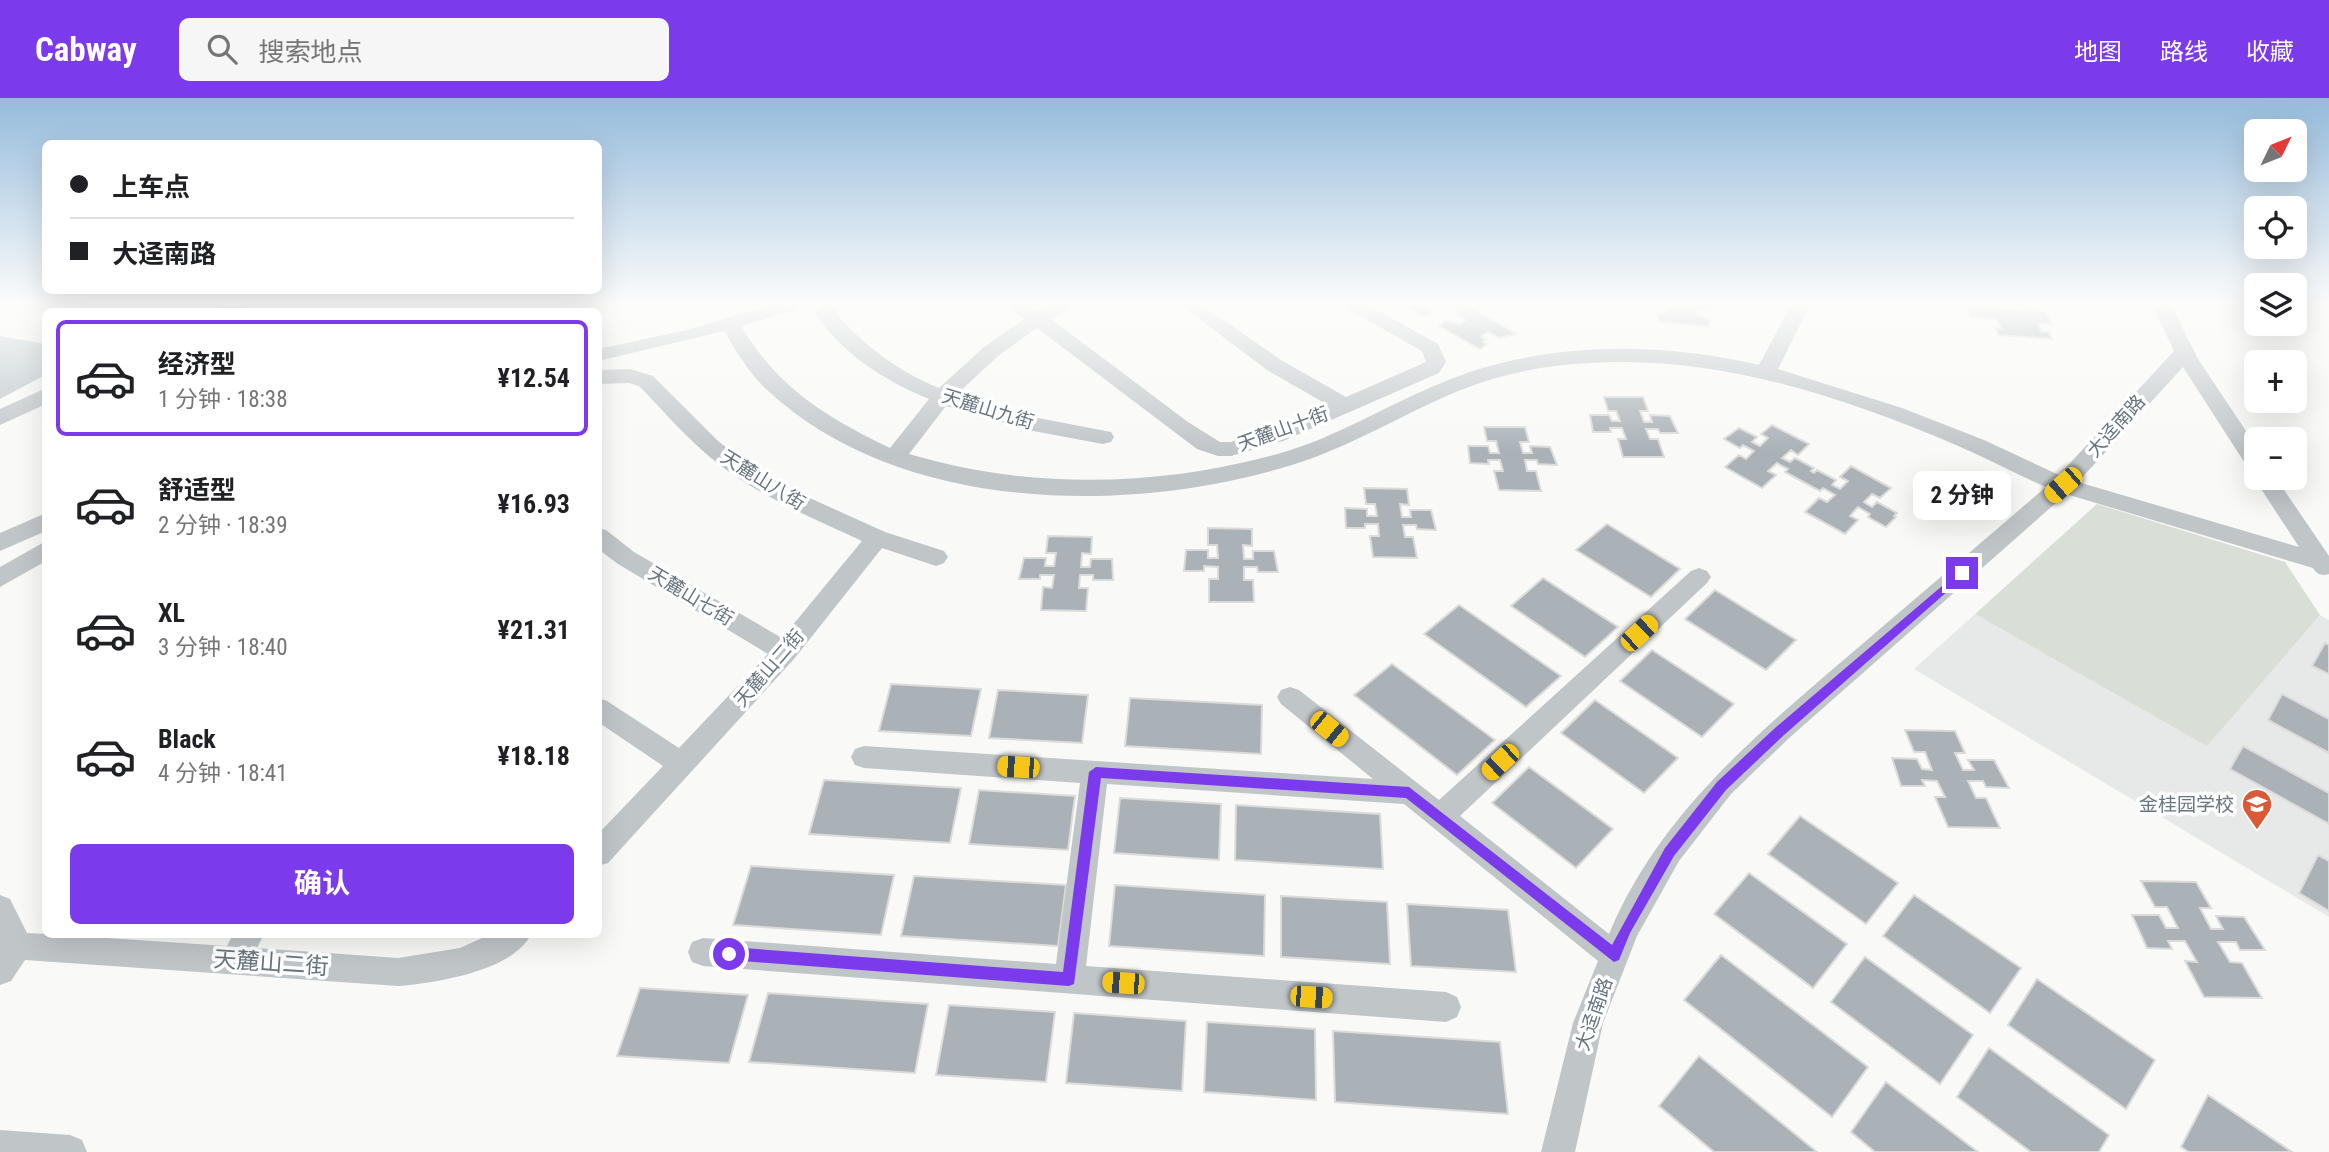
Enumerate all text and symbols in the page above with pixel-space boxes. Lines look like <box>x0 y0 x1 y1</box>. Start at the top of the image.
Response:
search box <box>179 18 669 81</box>
text: Cabway <box>35 30 137 69</box>
icon: search <box>203 30 241 68</box>
text: 搜索地点 <box>259 37 363 67</box>
text: 地图 <box>2074 38 2122 66</box>
text: 路线 <box>2160 38 2208 66</box>
text: 收藏 <box>2246 38 2294 66</box>
north arrow <box>2244 119 2306 182</box>
map controls <box>2244 119 2307 490</box>
text: 上车点 <box>112 172 190 202</box>
button: locate <box>2244 196 2307 259</box>
text: 大迳南路 <box>112 239 216 269</box>
button: layers <box>2244 273 2307 336</box>
icon: car <box>74 347 137 410</box>
text: 经济型 <box>158 349 236 379</box>
button: + <box>2244 350 2307 413</box>
text: ¥12.54 <box>498 363 570 393</box>
street label: 天麓山九街 <box>939 384 1037 434</box>
text: 1 分钟 · 18:38 <box>158 386 288 413</box>
street label: 大迳南路 <box>2082 390 2150 462</box>
street label: 天麓山十街 <box>1234 402 1332 456</box>
button: − <box>2244 427 2307 490</box>
street label: 天麓山八街 <box>717 445 809 515</box>
car <box>2041 463 2086 507</box>
callout: 2 分钟 <box>1913 472 2011 520</box>
icon: car <box>74 473 137 536</box>
text: 舒适型 <box>158 475 236 505</box>
text: 2 分钟 <box>1931 482 1993 509</box>
text: ¥16.93 <box>498 489 570 519</box>
text: 2 分钟 · 18:39 <box>158 512 288 539</box>
route end <box>1946 557 1978 589</box>
street label: 天麓山七街 <box>644 562 738 630</box>
text: XL <box>158 598 185 628</box>
icon: car <box>74 599 137 662</box>
car <box>1617 611 1662 655</box>
text: ¥21.31 <box>498 615 570 645</box>
street label: 天麓山二街 <box>729 625 809 711</box>
text: 3 分钟 · 18:40 <box>158 634 288 661</box>
car <box>1307 708 1352 750</box>
text: Black <box>158 724 216 754</box>
icon: car <box>74 725 137 788</box>
car <box>1478 740 1523 784</box>
text: ¥18.18 <box>498 741 570 771</box>
car <box>997 755 1040 779</box>
text: 4 分钟 · 18:41 <box>158 760 288 787</box>
school or university icon: 金桂园学校 <box>2240 787 2274 831</box>
place label: 金桂园学校 <box>2139 793 2234 816</box>
button: 确认 <box>70 844 574 924</box>
route start <box>713 938 745 970</box>
street label: 天麓山二街 <box>213 946 329 980</box>
car <box>1102 971 1145 995</box>
street label: 大迳南路 <box>1571 974 1617 1054</box>
car <box>1290 985 1333 1009</box>

